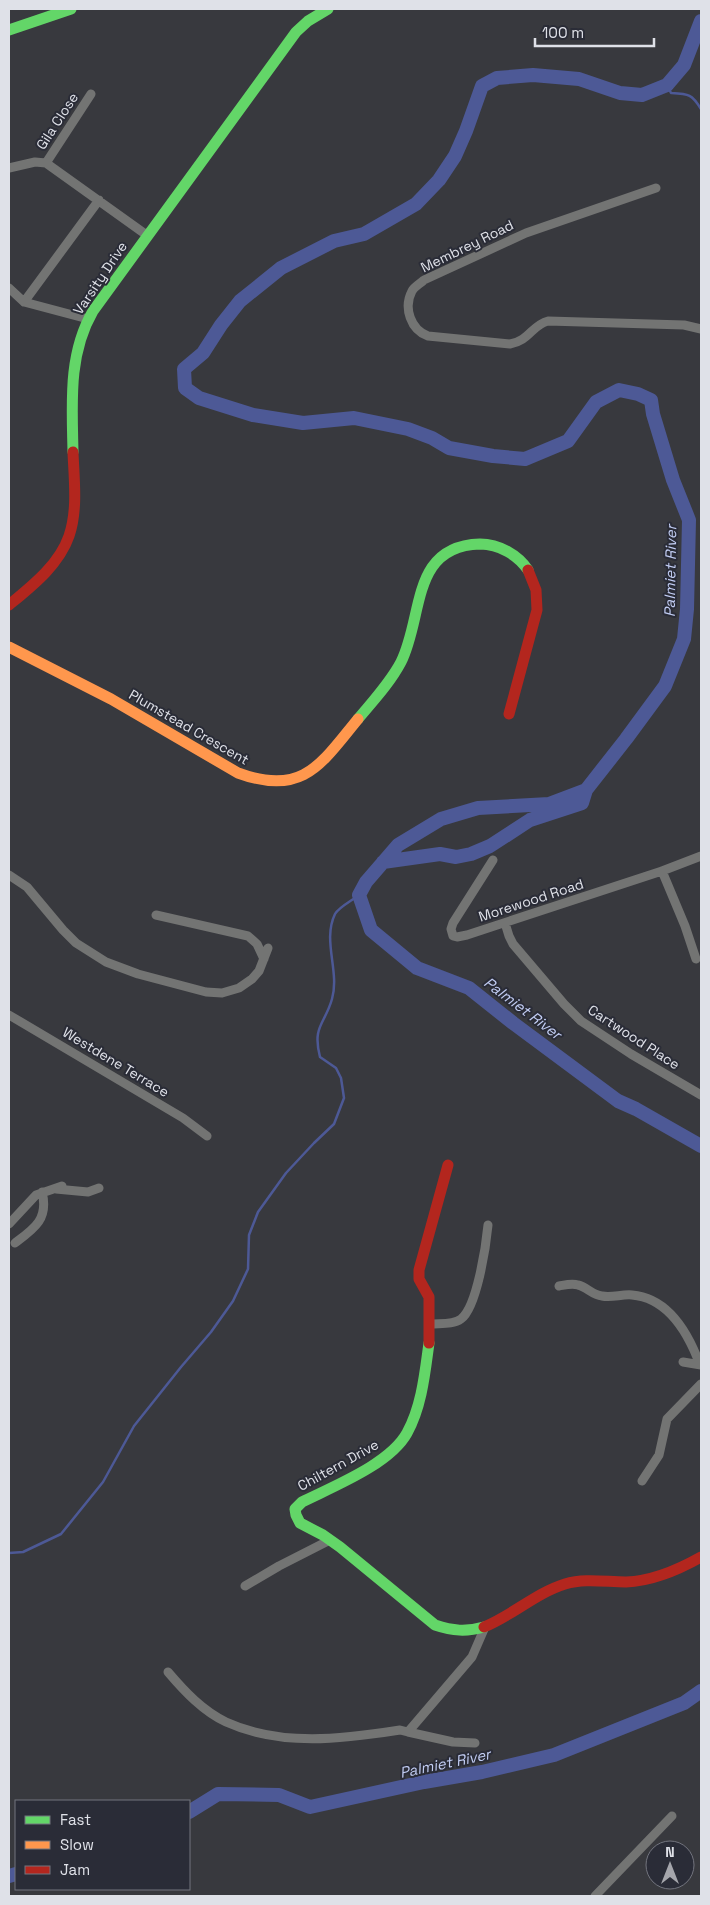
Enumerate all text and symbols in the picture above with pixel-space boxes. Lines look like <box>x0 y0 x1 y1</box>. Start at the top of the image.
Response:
scale bar <box>535 15 654 47</box>
text: 100 m <box>542 23 584 42</box>
street label: Gila Close <box>32 89 82 153</box>
street label: Membrey Road <box>418 216 516 276</box>
street label: Varsity Drive <box>69 238 131 318</box>
water label: Palmiet River <box>660 523 680 617</box>
street label: Plumstead Crescent <box>126 685 252 769</box>
street label: Morewood Road <box>476 875 586 925</box>
water label: Palmiet River <box>480 973 567 1044</box>
street label: Cartwood Place <box>585 1001 683 1073</box>
street label: Westdene Terrace <box>59 1023 173 1101</box>
street label: Chiltern Drive <box>294 1435 382 1495</box>
water label: Palmiet River <box>398 1744 494 1782</box>
legend <box>15 1800 190 1890</box>
text: Fast <box>60 1810 91 1829</box>
text: Slow <box>60 1835 94 1854</box>
north arrow <box>645 1840 695 1890</box>
text: N <box>665 1843 675 1861</box>
text: Jam <box>60 1860 90 1879</box>

